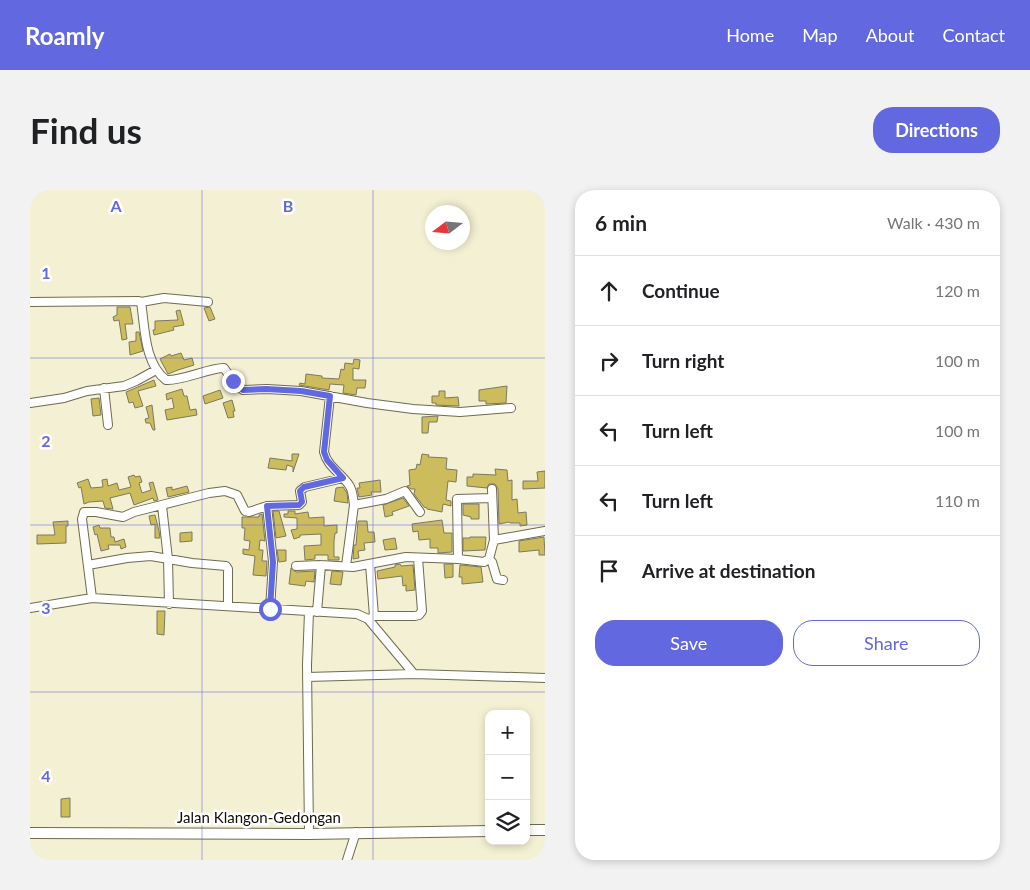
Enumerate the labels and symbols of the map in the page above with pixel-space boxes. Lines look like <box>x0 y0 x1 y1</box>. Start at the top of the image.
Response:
text: A <box>109 196 122 215</box>
text: B <box>283 196 293 215</box>
north arrow <box>425 205 470 250</box>
text: 1 <box>41 263 51 282</box>
route end <box>222 370 245 393</box>
text: 2 <box>41 431 51 450</box>
text: 3 <box>41 598 51 617</box>
route start <box>259 598 282 621</box>
text: 4 <box>41 766 51 785</box>
street label: Jalan Klangon-Gedongan <box>177 808 341 826</box>

